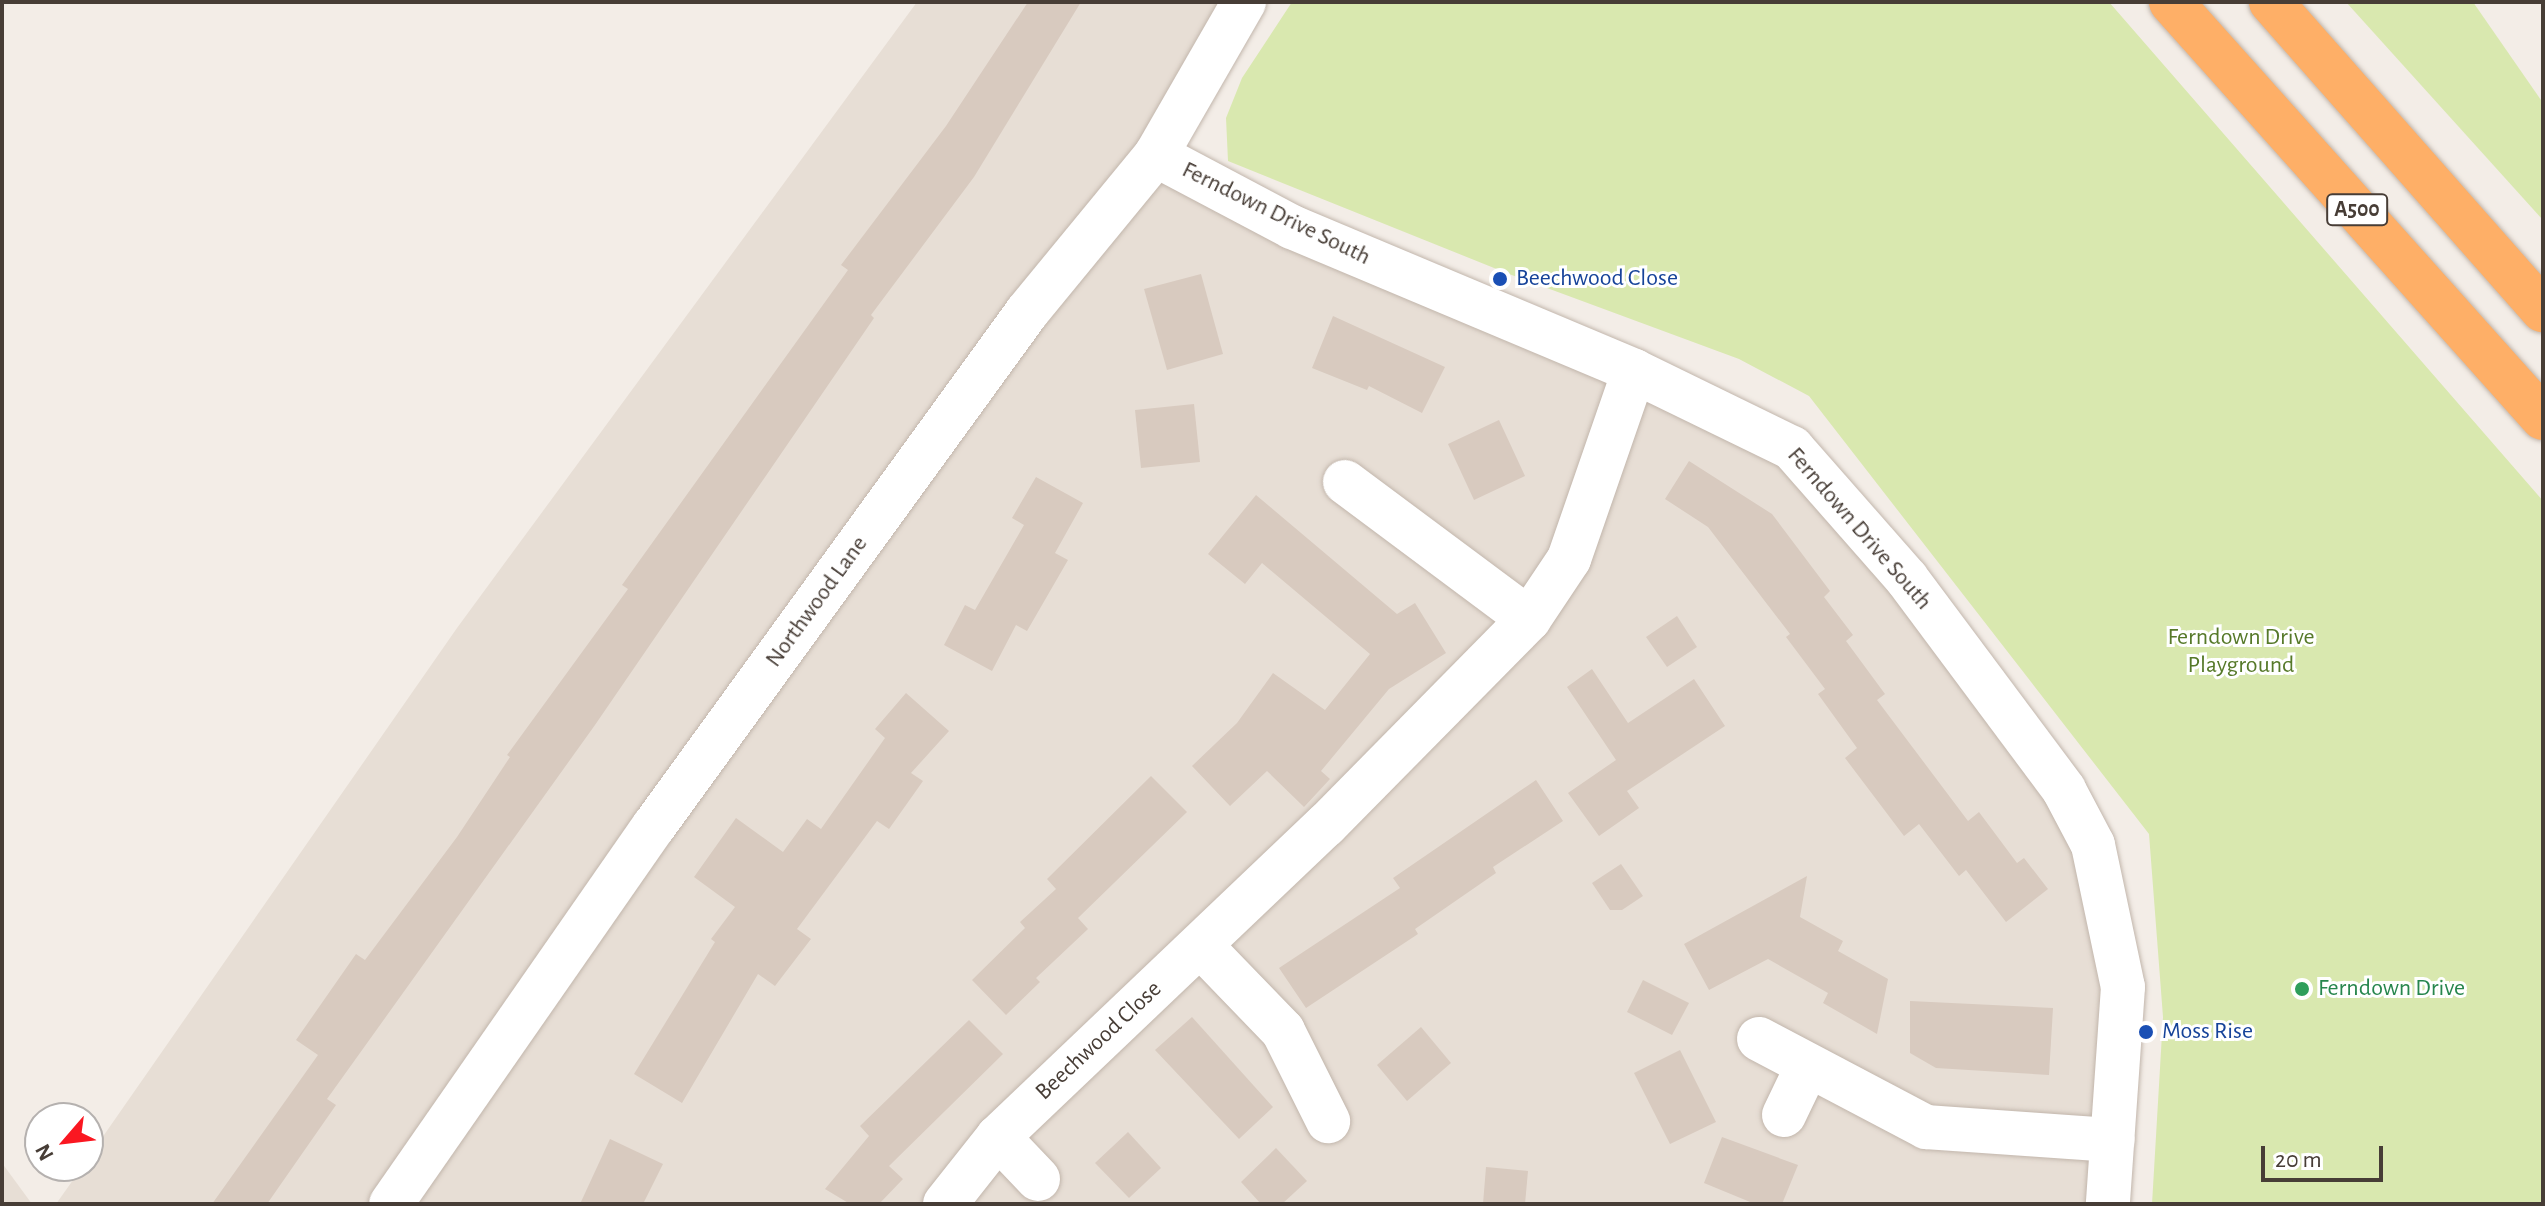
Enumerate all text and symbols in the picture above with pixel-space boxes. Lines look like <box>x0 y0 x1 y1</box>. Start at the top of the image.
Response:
street label: Ferndown Drive South <box>1177 156 1375 272</box>
road number: A500 <box>2325 192 2389 228</box>
place label: Beechwood Close <box>1516 265 1678 293</box>
marker: Beechwood Close <box>1491 270 1509 288</box>
street label: Ferndown Drive South <box>1781 442 1937 616</box>
street label: Northwood Lane <box>760 531 874 673</box>
park label: Ferndown Drive Playground <box>2167 624 2315 680</box>
street label: Beechwood Close <box>1030 975 1168 1107</box>
place label: Ferndown Drive <box>2318 975 2465 1003</box>
marker: Ferndown Drive <box>2293 980 2311 998</box>
place label: Moss Rise <box>2162 1018 2253 1046</box>
marker: Moss Rise <box>2137 1023 2155 1041</box>
north arrow <box>24 1102 104 1182</box>
scale bar <box>2265 1130 2387 1180</box>
text: N <box>31 1140 58 1164</box>
text: 20 m <box>2275 1148 2322 1172</box>

